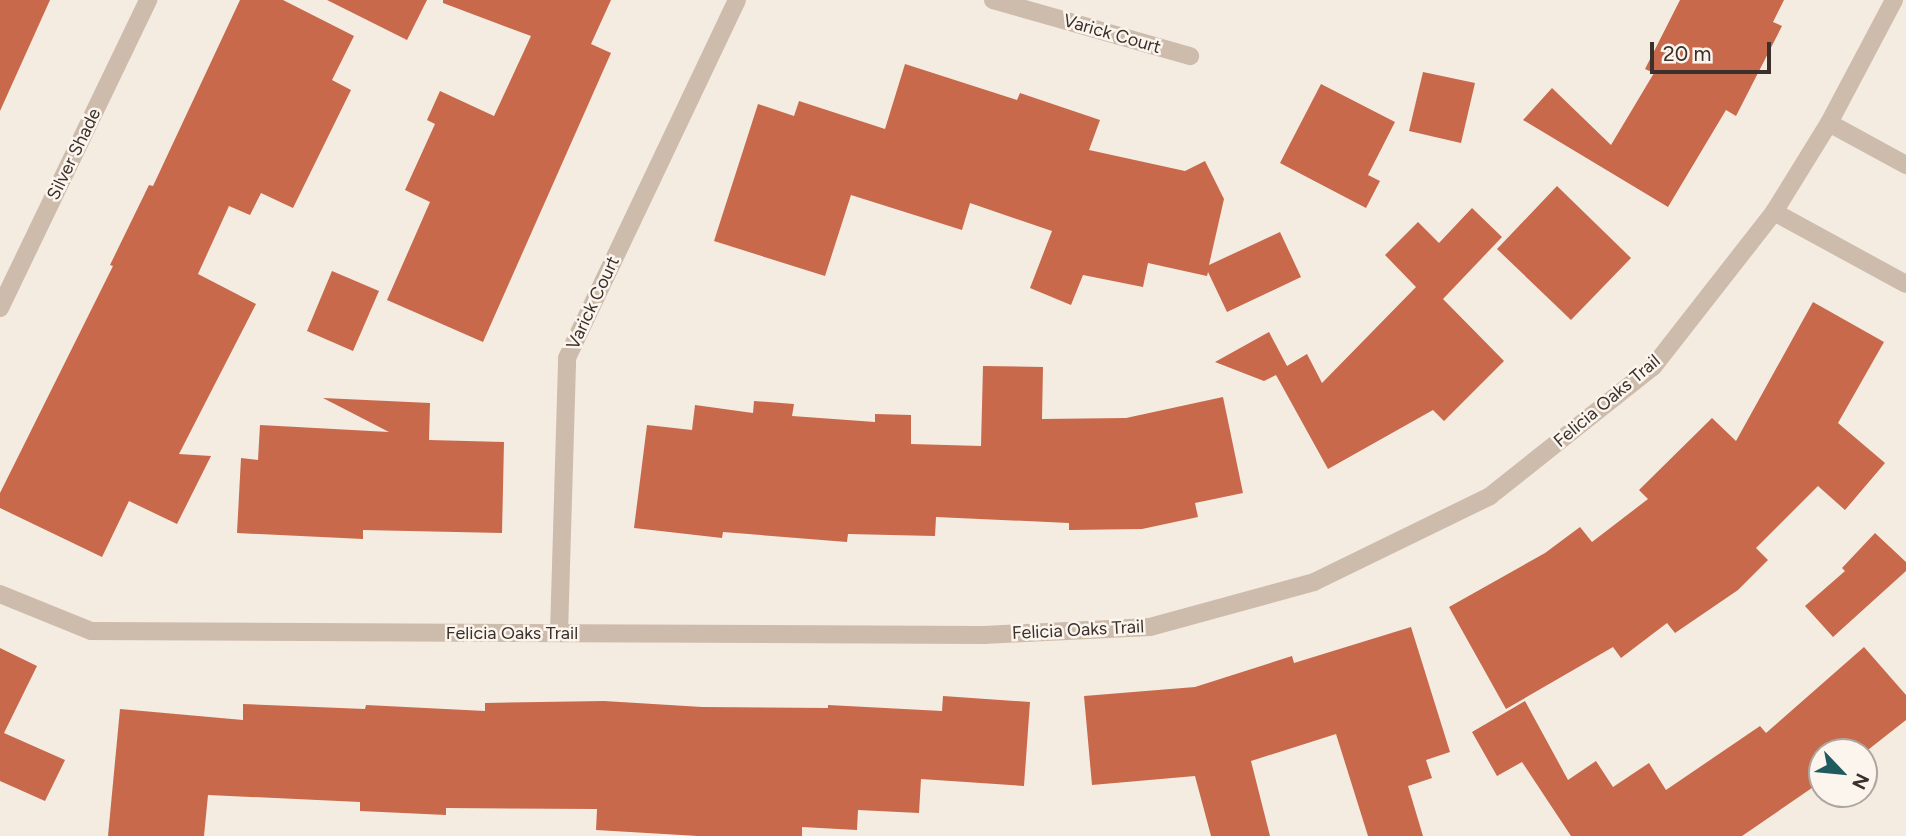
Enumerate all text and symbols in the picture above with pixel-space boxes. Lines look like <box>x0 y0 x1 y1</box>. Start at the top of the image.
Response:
street label: Varick Court <box>1061 10 1163 58</box>
scale bar <box>1654 28 1775 72</box>
text: 20 m <box>1663 41 1711 66</box>
street label: Silver Shade <box>43 105 105 203</box>
street label: Varick Court <box>562 253 624 353</box>
street label: Felicia Oaks Trail <box>1549 350 1665 452</box>
street label: Felicia Oaks Trail <box>1011 616 1145 644</box>
street label: Felicia Oaks Trail <box>446 622 578 644</box>
north arrow <box>1808 738 1878 808</box>
text: N <box>1847 770 1874 793</box>

